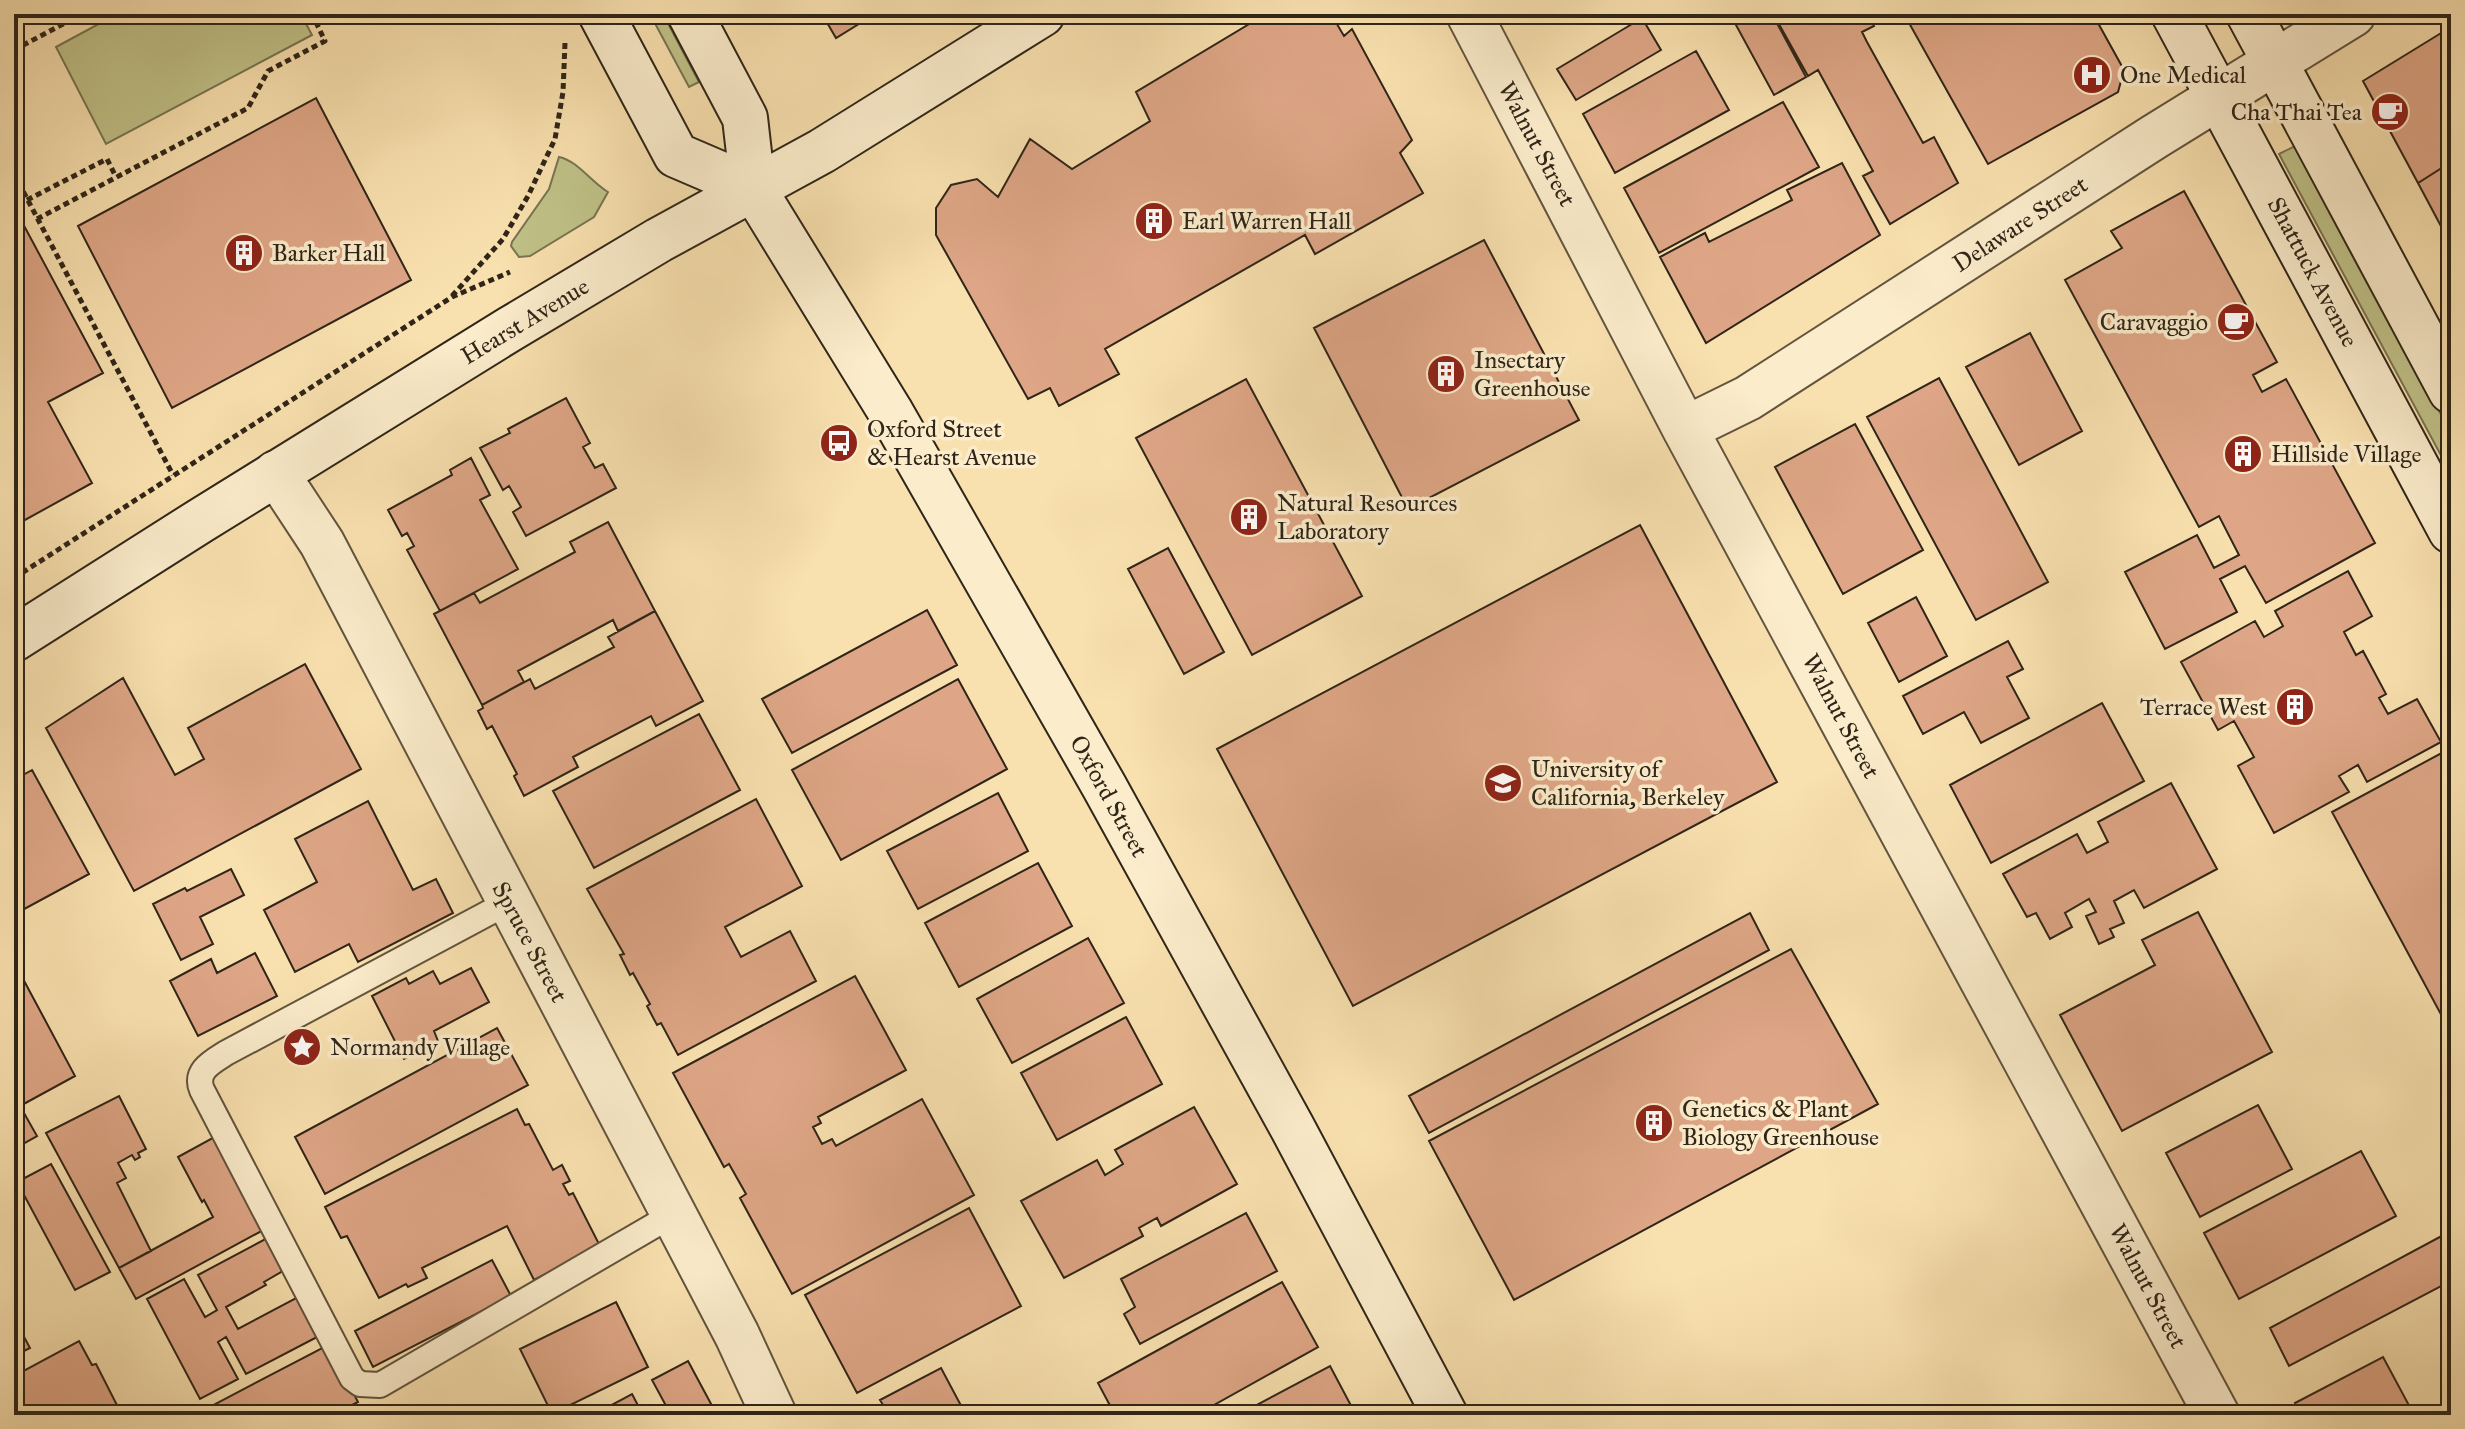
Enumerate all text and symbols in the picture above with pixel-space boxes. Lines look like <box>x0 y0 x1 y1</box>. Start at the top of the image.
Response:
hospital icon: One Medical <box>2071 54 2113 96</box>
place label: One Medical <box>2120 60 2247 90</box>
street label: Walnut Street <box>1492 76 1583 212</box>
cafe icon: Cha Thai Tea <box>2369 91 2411 133</box>
place label: Cha Thai Tea <box>2231 97 2363 127</box>
street label: Delaware Street <box>1947 169 2094 279</box>
street label: Shattuck Avenue <box>2261 192 2365 352</box>
building icon: Earl Warren Hall <box>1133 200 1175 242</box>
place label: Earl Warren Hall <box>1182 206 1352 236</box>
building icon: Barker Hall <box>223 232 265 274</box>
place label: Barker Hall <box>272 238 386 268</box>
street label: Hearst Avenue <box>456 271 594 371</box>
cafe icon: Caravaggio <box>2215 301 2257 343</box>
place label: Caravaggio <box>2100 307 2208 337</box>
place label: Insectary Greenhouse <box>1474 345 1590 403</box>
building icon: Insectary Greenhouse <box>1425 353 1467 395</box>
place label: Oxford Street & Hearst Avenue <box>867 414 1037 472</box>
bus stop icon: Oxford Street & Hearst Avenue <box>818 422 860 464</box>
building icon: Hillside Village <box>2222 433 2264 475</box>
place label: Hillside Village <box>2271 439 2421 469</box>
place label: Natural Resources Laboratory <box>1277 488 1457 546</box>
building icon: Natural Resources Laboratory <box>1228 496 1270 538</box>
street label: Walnut Street <box>1796 648 1887 784</box>
building icon: Terrace West <box>2274 686 2316 728</box>
place label: Terrace West <box>2140 692 2267 722</box>
street label: Oxford Street <box>1063 730 1155 863</box>
place label: University of California, Berkeley <box>1531 754 1725 812</box>
school or university icon: University of California, Berkeley <box>1482 762 1524 804</box>
street label: Spruce Street <box>486 876 575 1008</box>
place icon: Normandy Village <box>281 1026 323 1068</box>
place label: Normandy Village <box>330 1032 510 1062</box>
place label: Genetics & Plant Biology Greenhouse <box>1682 1094 1879 1152</box>
building icon: Genetics & Plant Biology Greenhouse <box>1633 1102 1675 1144</box>
street label: Walnut Street <box>2103 1218 2194 1354</box>

